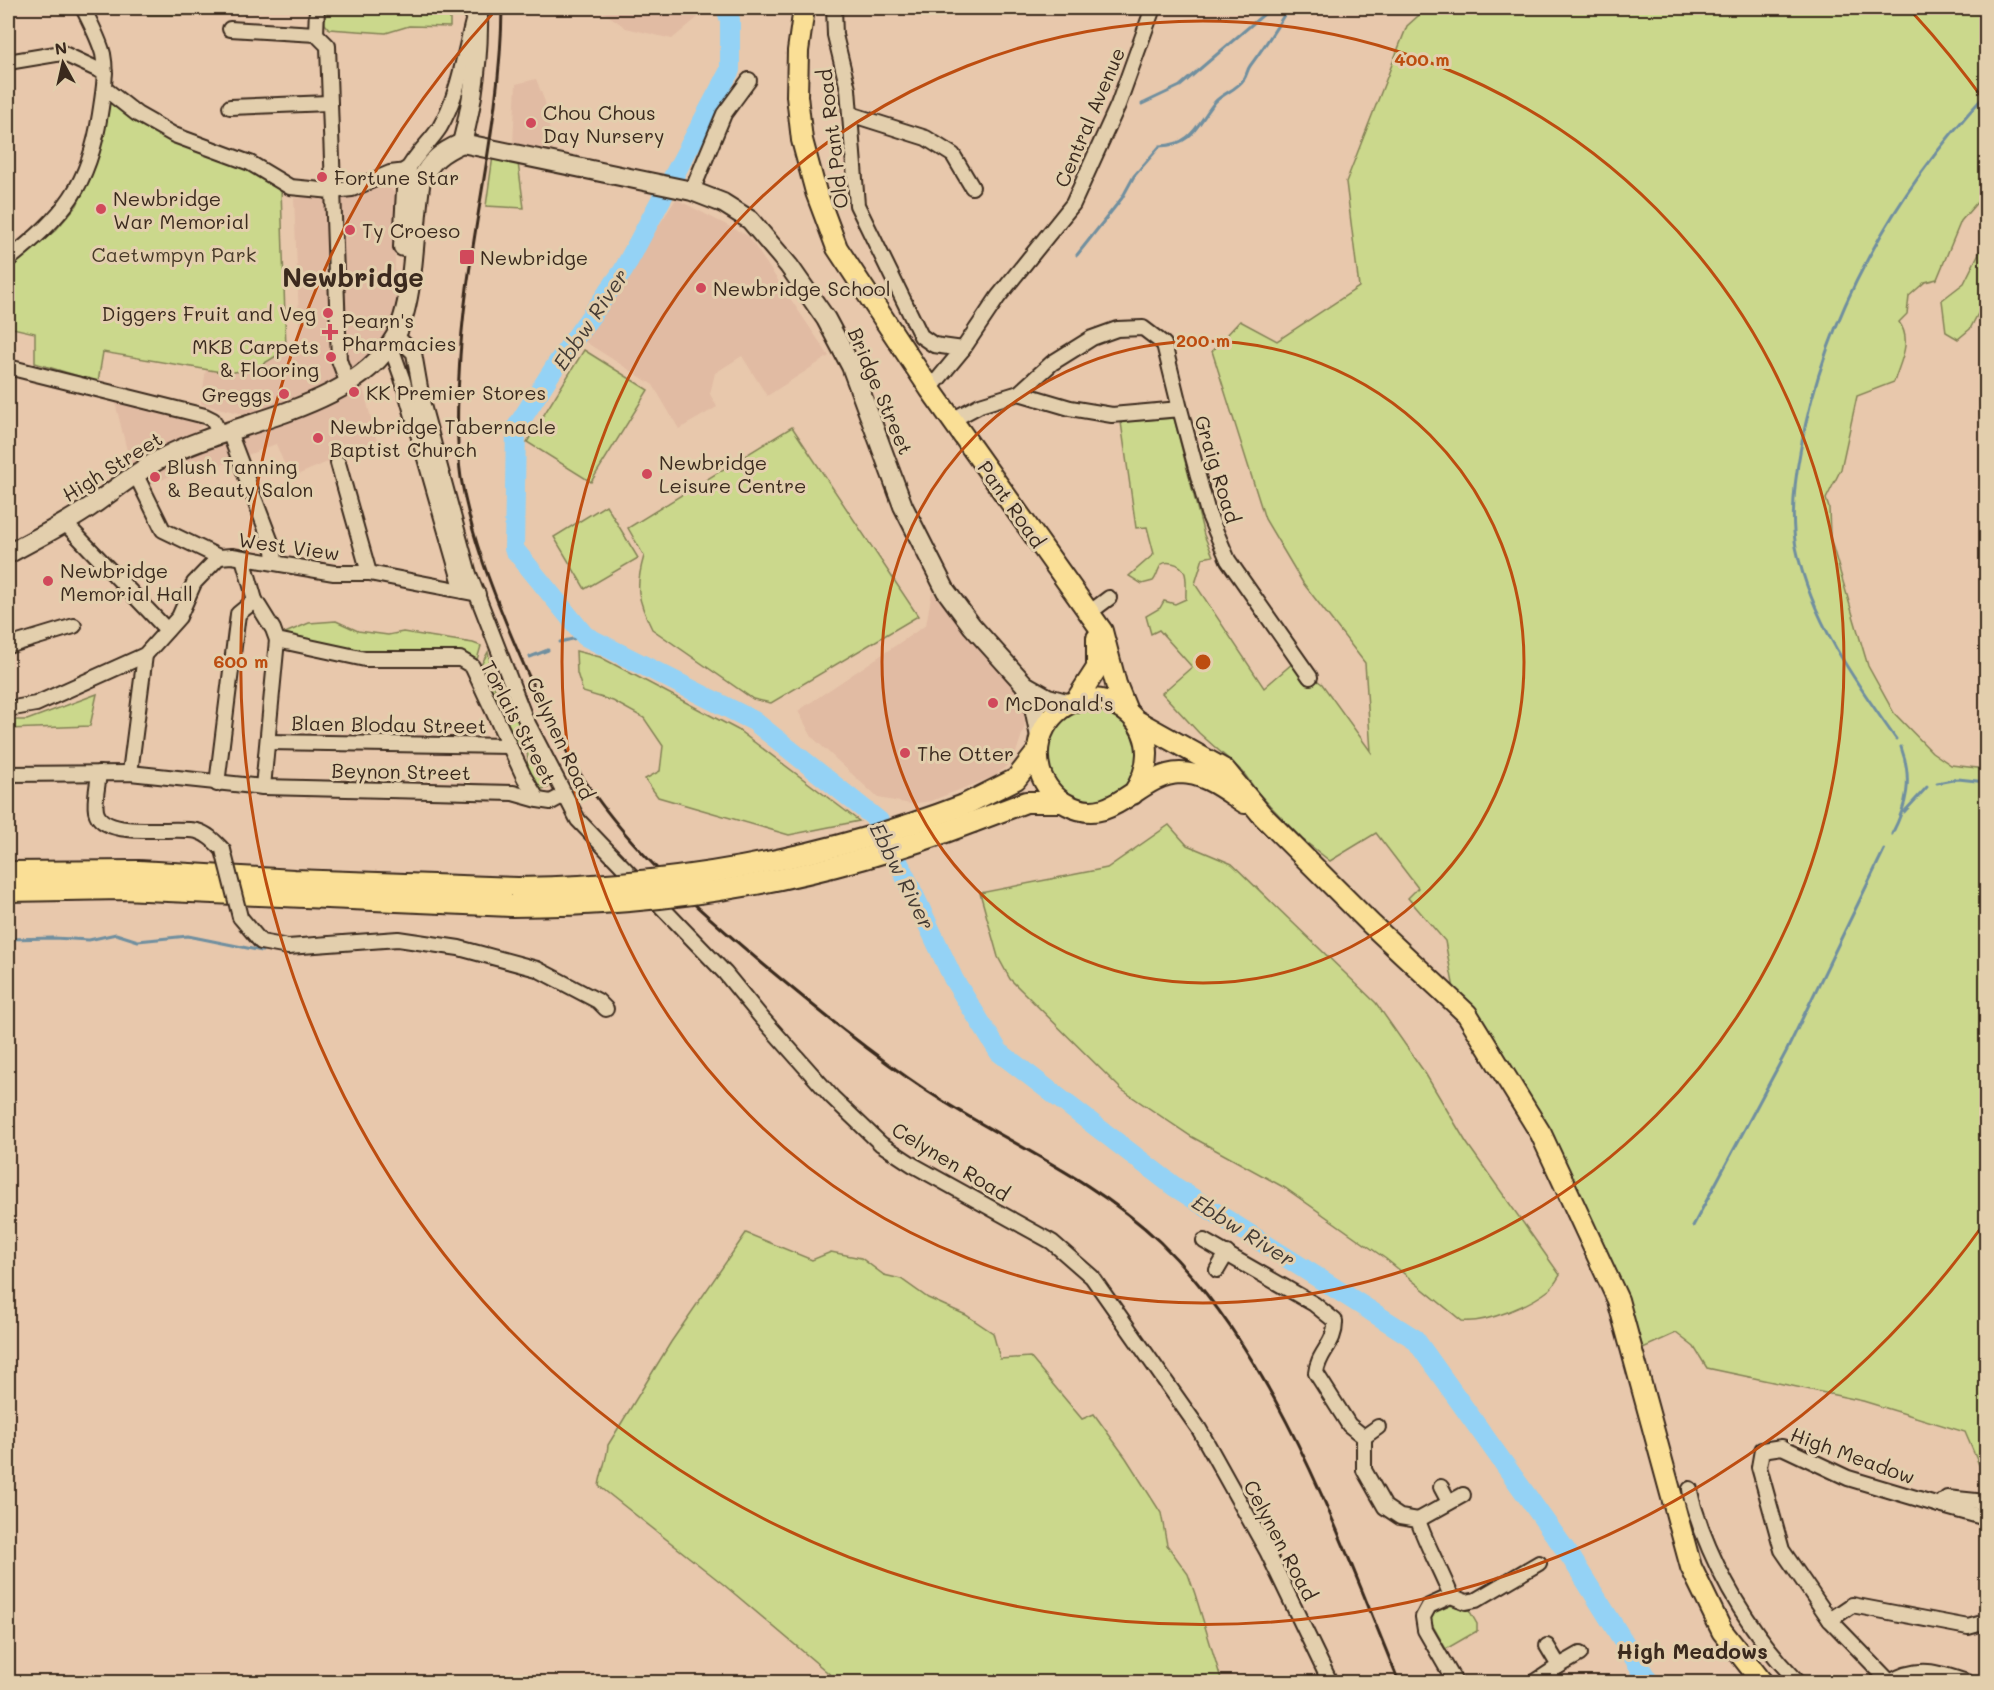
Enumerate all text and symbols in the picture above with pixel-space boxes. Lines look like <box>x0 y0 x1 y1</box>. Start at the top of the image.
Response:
north arrow <box>33 33 93 93</box>
text: N <box>53 36 68 59</box>
street label: Central Avenue <box>1048 43 1130 191</box>
text: 400 m <box>1394 47 1450 71</box>
street label: Old Pant Road <box>811 68 853 210</box>
place label: Chou Chous Day Nursery <box>543 99 664 148</box>
marker: Chou Chous Day Nursery <box>524 116 538 130</box>
place label: Fortune Star <box>334 164 459 190</box>
marker: Fortune Star <box>315 170 329 184</box>
place label: Newbridge War Memorial <box>113 185 249 234</box>
marker: Newbridge War Memorial <box>94 202 108 216</box>
place label: Ty Croeso <box>362 217 460 243</box>
marker: Ty Croeso <box>343 223 357 237</box>
park label: Caetwmpyn Park <box>92 241 256 267</box>
place label: Newbridge <box>480 244 588 270</box>
marker: Newbridge <box>458 248 476 266</box>
district label: Newbridge <box>282 260 424 294</box>
water label: Ebbw River <box>546 263 634 375</box>
place label: Newbridge School <box>713 275 891 301</box>
marker: Newbridge School <box>694 281 708 295</box>
place label: Diggers Fruit and Veg <box>101 300 316 326</box>
marker: Diggers Fruit and Veg <box>321 306 335 320</box>
place label: Pearn's Pharmacies <box>342 307 456 356</box>
street label: Bridge Street <box>843 324 919 458</box>
marker: Pearn's Pharmacies <box>323 325 337 339</box>
text: 200 m <box>1176 328 1230 352</box>
place label: MKB Carpets & Flooring <box>192 333 319 382</box>
marker: MKB Carpets & Flooring <box>324 350 338 364</box>
place label: KK Premier Stores <box>366 379 546 405</box>
place label: Greggs <box>202 381 272 407</box>
marker: KK Premier Stores <box>347 385 361 399</box>
marker: Greggs <box>277 387 291 401</box>
street label: Graig Road <box>1189 412 1247 526</box>
place label: Newbridge Tabernacle Baptist Church <box>330 413 556 462</box>
street label: High Street <box>57 425 167 507</box>
marker: Newbridge Tabernacle Baptist Church <box>311 431 325 445</box>
place label: Newbridge Leisure Centre <box>659 449 806 498</box>
place label: Blush Tanning & Beauty Salon <box>167 453 313 502</box>
street label: Pant Road <box>972 455 1052 553</box>
marker: Newbridge Leisure Centre <box>640 467 654 481</box>
marker: Blush Tanning & Beauty Salon <box>148 470 162 484</box>
street label: West View <box>237 526 341 566</box>
place label: Newbridge Memorial Hall <box>60 557 193 606</box>
marker: Newbridge Memorial Hall <box>41 574 55 588</box>
text: 600 m <box>214 649 268 673</box>
centre of rings <box>1193 652 1213 672</box>
street label: Torlais Street <box>475 656 563 788</box>
street label: Celynen Road <box>521 672 601 804</box>
place label: McDonald's <box>1005 690 1114 716</box>
marker: McDonald's <box>986 696 1000 710</box>
street label: Blaen Blodau Street <box>291 709 487 739</box>
place label: The Otter <box>917 740 1014 766</box>
marker: The Otter <box>898 746 912 760</box>
street label: Beynon Street <box>331 757 471 785</box>
water label: Ebbw River <box>865 818 941 934</box>
street label: Celynen Road <box>887 1116 1015 1206</box>
water label: Ebbw River <box>1188 1188 1300 1272</box>
street label: High Meadow <box>1787 1420 1919 1490</box>
street label: Celynen Road <box>1238 1475 1324 1605</box>
district label: High Meadows <box>1616 1637 1768 1664</box>

